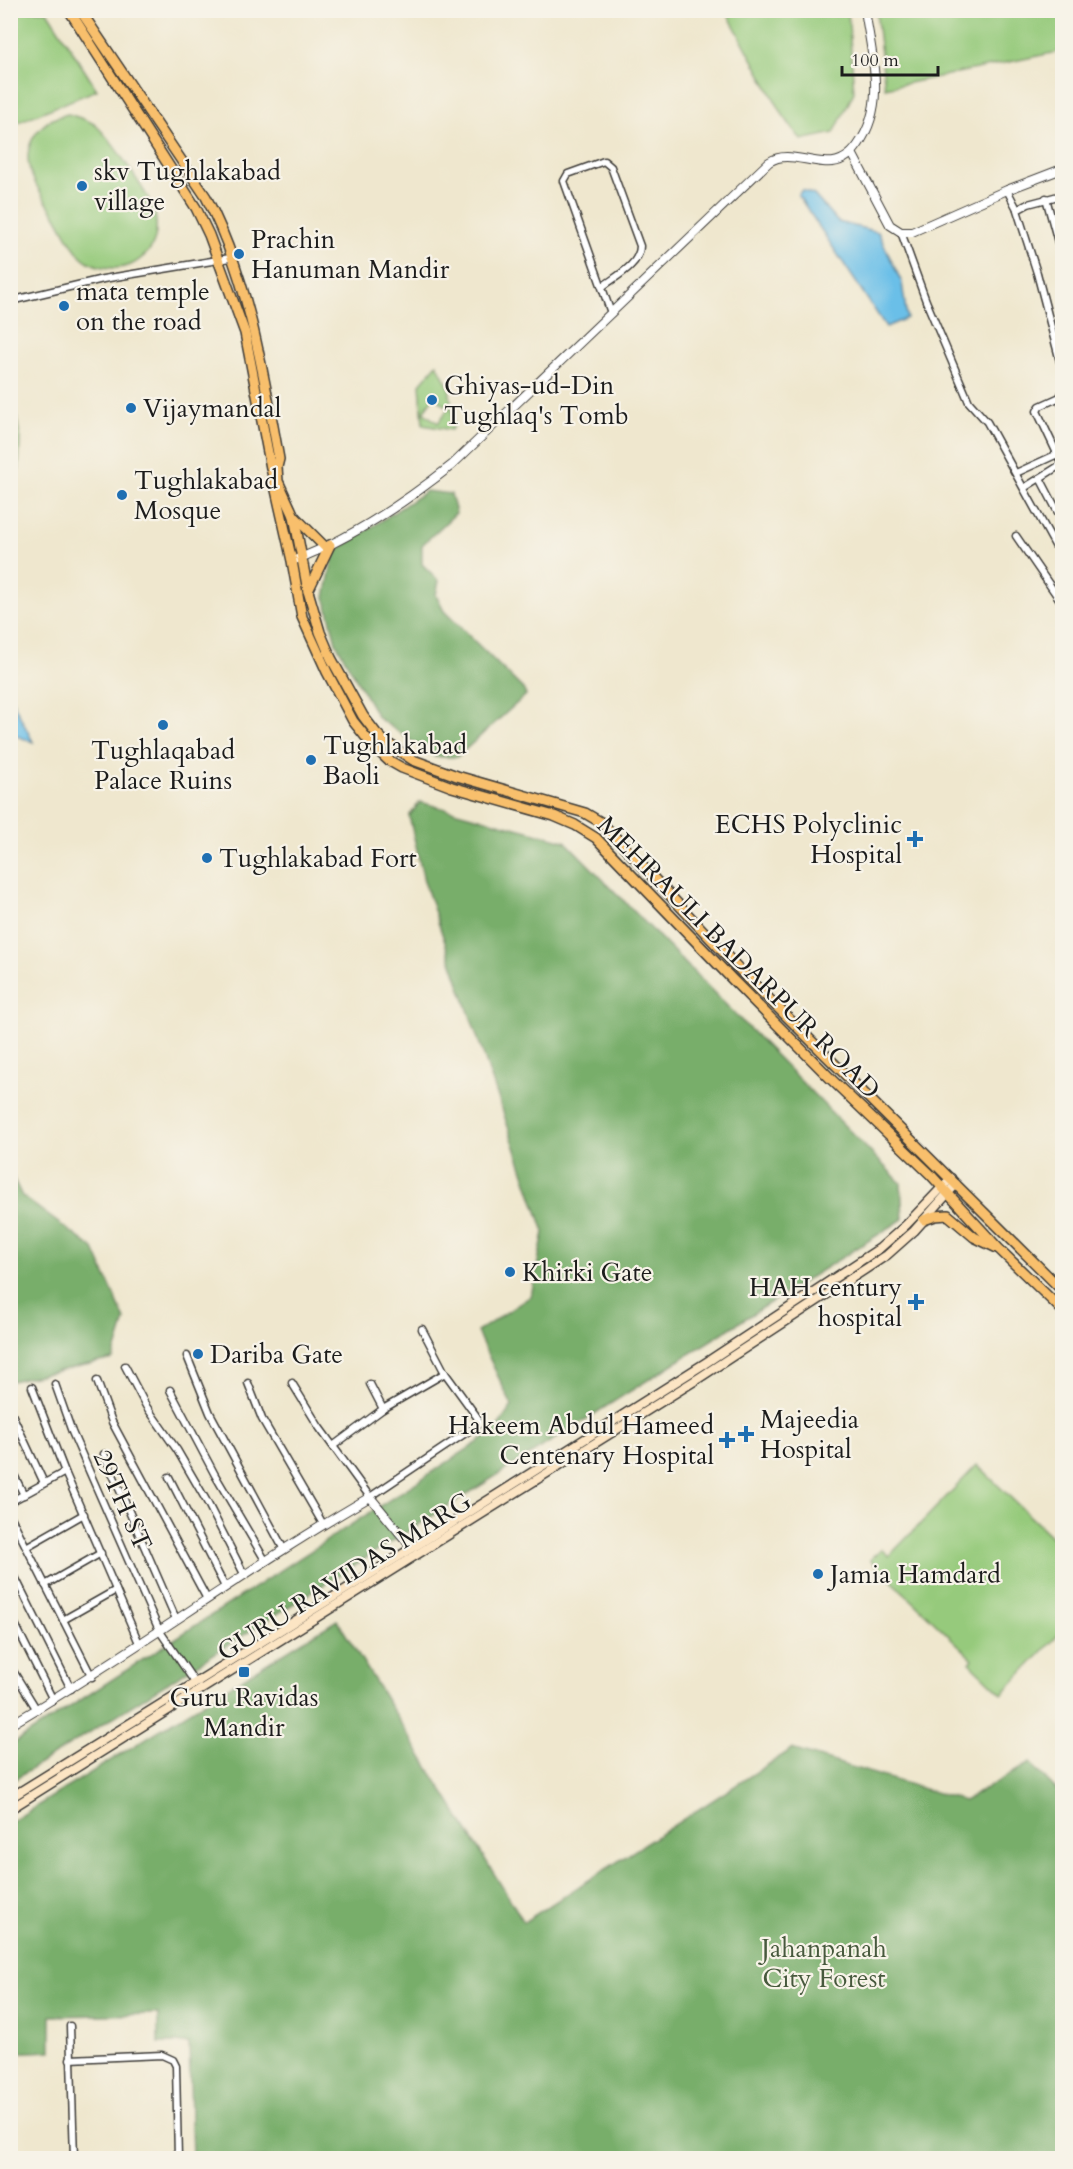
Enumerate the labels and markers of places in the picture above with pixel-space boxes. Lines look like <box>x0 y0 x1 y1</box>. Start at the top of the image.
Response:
place label: skv Tughlakabad village <box>94 154 281 219</box>
marker: skv Tughlakabad village <box>75 179 89 193</box>
place label: Prachin Hanuman Mandir <box>251 222 450 287</box>
marker: Prachin Hanuman Mandir <box>232 247 246 261</box>
place label: mata temple on the road <box>76 274 210 339</box>
marker: mata temple on the road <box>57 299 71 313</box>
place label: Ghiyas-ud-Din Tughlaq's Tomb <box>444 368 629 433</box>
place label: Vijaymandal <box>143 391 282 426</box>
marker: Ghiyas-ud-Din Tughlaq's Tomb <box>425 393 439 407</box>
marker: Vijaymandal <box>124 401 138 415</box>
place label: Tughlakabad Mosque <box>134 463 278 528</box>
marker: Tughlakabad Mosque <box>115 488 129 502</box>
marker: Tughlaqabad Palace Ruins <box>156 718 170 732</box>
place label: Tughlakabad Baoli <box>323 728 467 793</box>
place label: Tughlaqabad Palace Ruins <box>91 733 235 798</box>
marker: Tughlakabad Baoli <box>304 753 318 767</box>
place label: ECHS Polyclinic Hospital <box>715 807 902 872</box>
marker: ECHS Polyclinic Hospital <box>906 830 924 848</box>
place label: Tughlakabad Fort <box>219 841 417 876</box>
marker: Tughlakabad Fort <box>200 851 214 865</box>
place label: Khirki Gate <box>522 1255 652 1290</box>
marker: Khirki Gate <box>503 1265 517 1279</box>
place label: HAH century hospital <box>749 1270 902 1335</box>
marker: HAH century hospital <box>907 1293 925 1311</box>
place label: Dariba Gate <box>210 1337 343 1372</box>
marker: Dariba Gate <box>191 1347 205 1361</box>
place label: Majeedia Hospital <box>760 1402 859 1467</box>
place label: Hakeem Abdul Hameed Centenary Hospital <box>448 1408 714 1473</box>
marker: Majeedia Hospital <box>737 1425 755 1443</box>
marker: Hakeem Abdul Hameed Centenary Hospital <box>718 1431 736 1449</box>
place label: Jamia Hamdard <box>826 1557 1001 1592</box>
marker: Jamia Hamdard <box>811 1567 825 1581</box>
marker: Guru Ravidas Mandir <box>237 1665 251 1679</box>
place label: Guru Ravidas Mandir <box>169 1680 319 1745</box>

